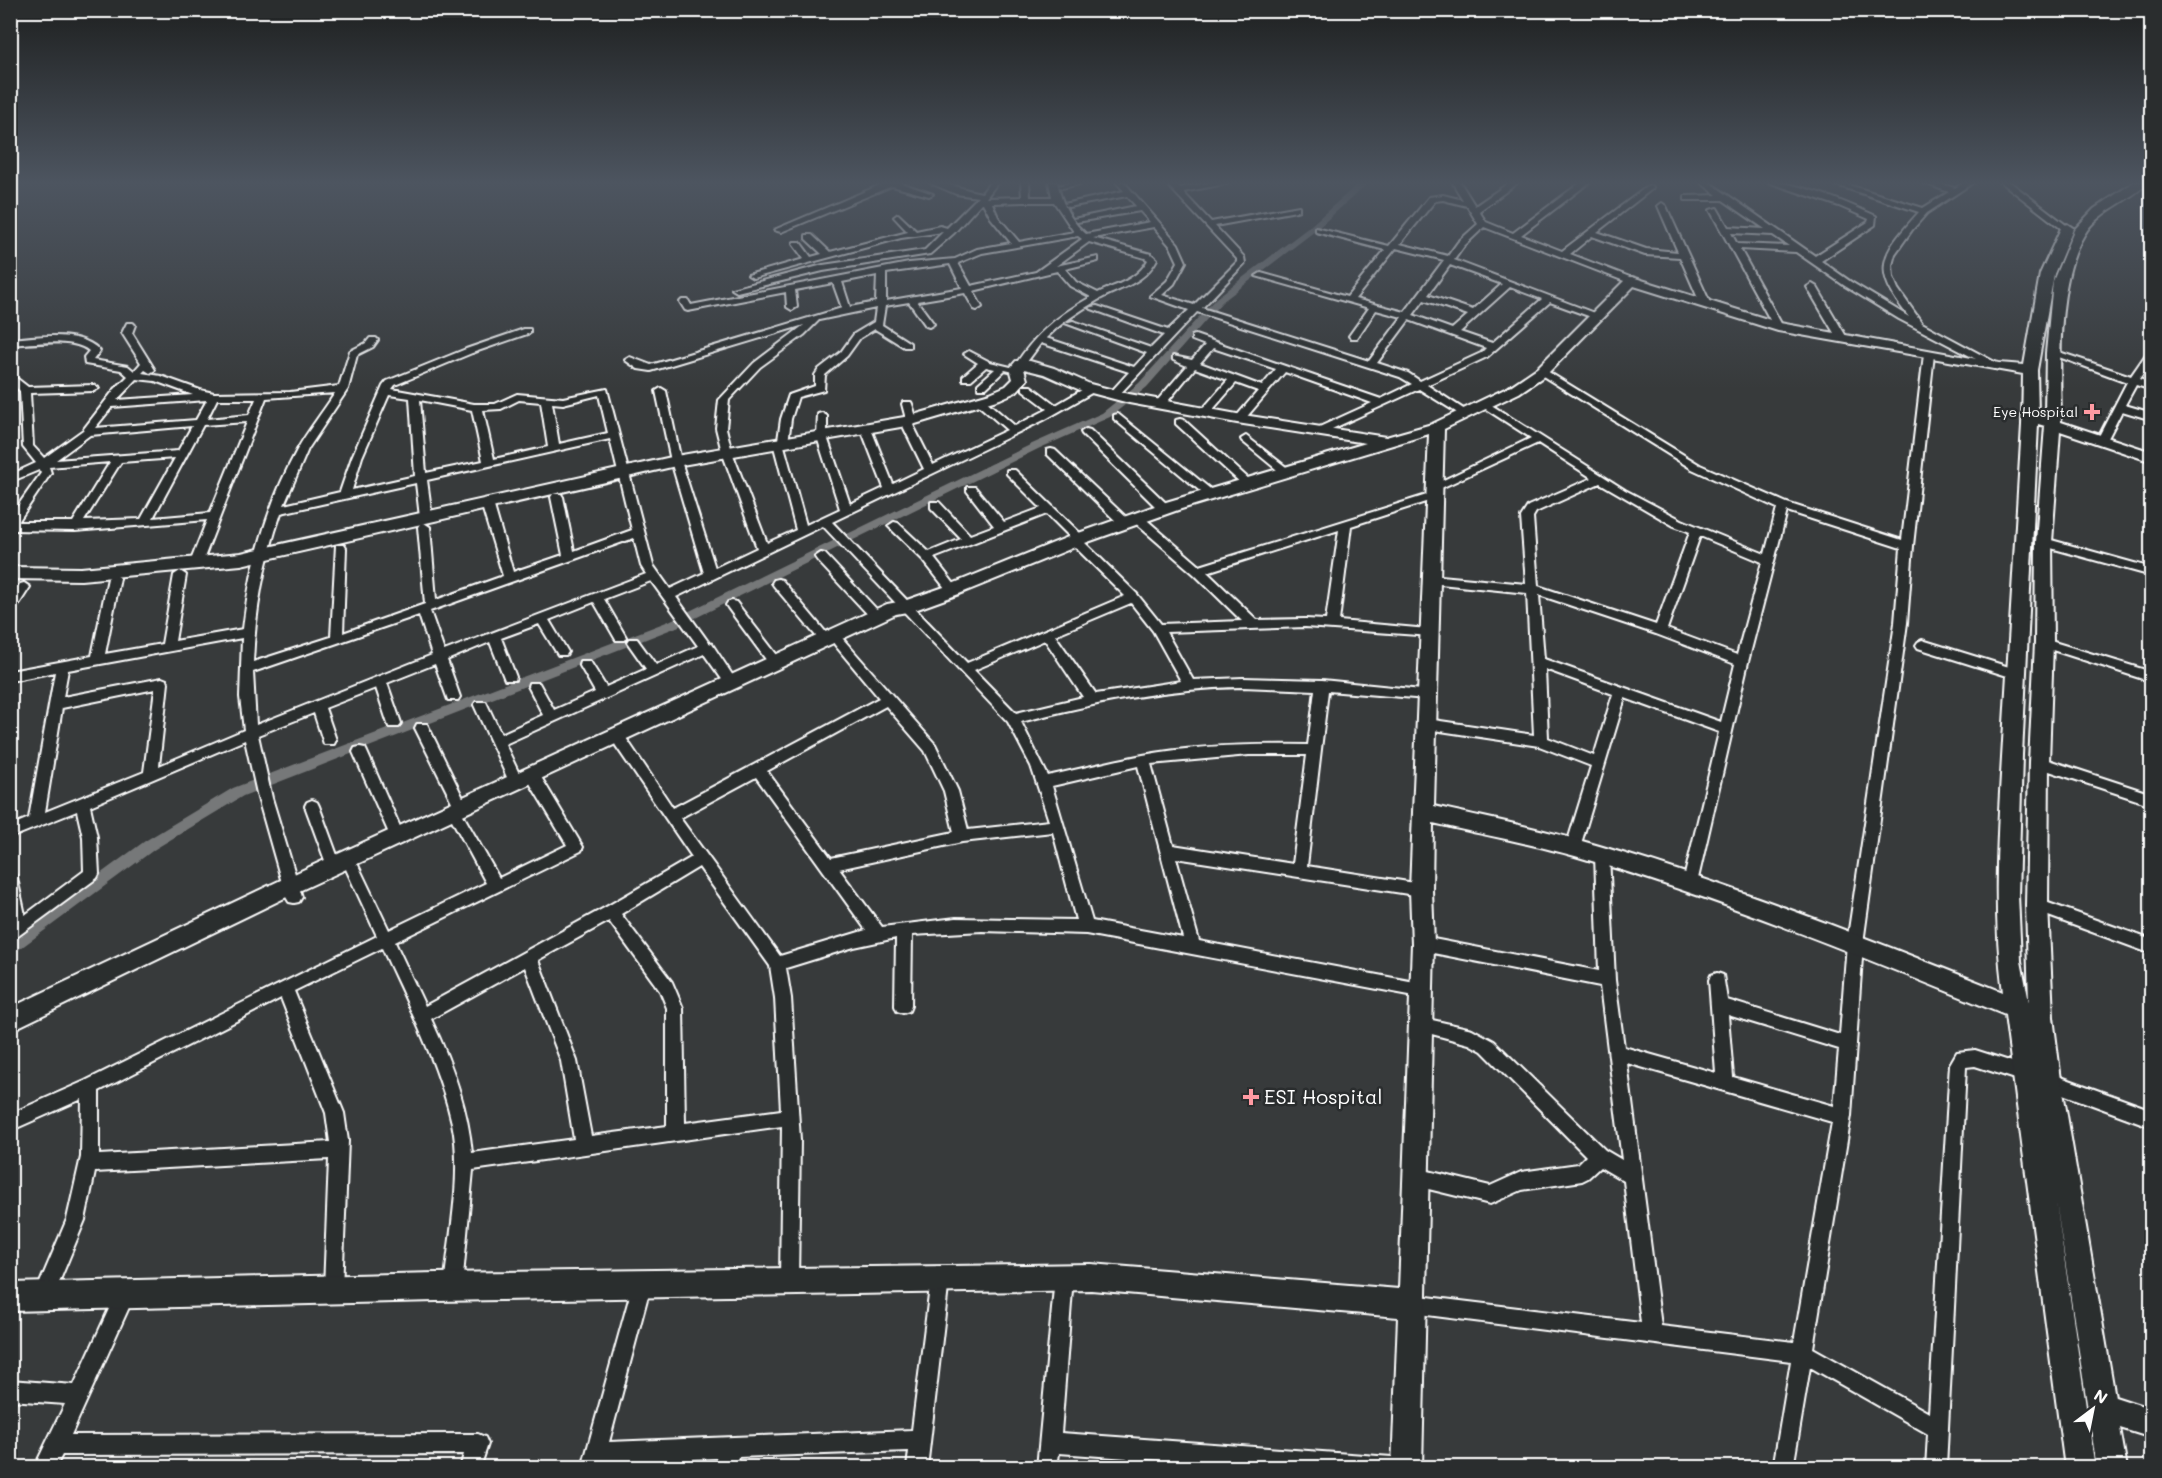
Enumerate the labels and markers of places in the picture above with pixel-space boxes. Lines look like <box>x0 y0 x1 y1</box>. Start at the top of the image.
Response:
place label: Eye Hospital <box>1993 402 2078 421</box>
marker: Eye Hospital <box>2083 403 2101 421</box>
place label: ESI Hospital <box>1264 1083 1382 1109</box>
marker: ESI Hospital <box>1242 1088 1260 1106</box>

